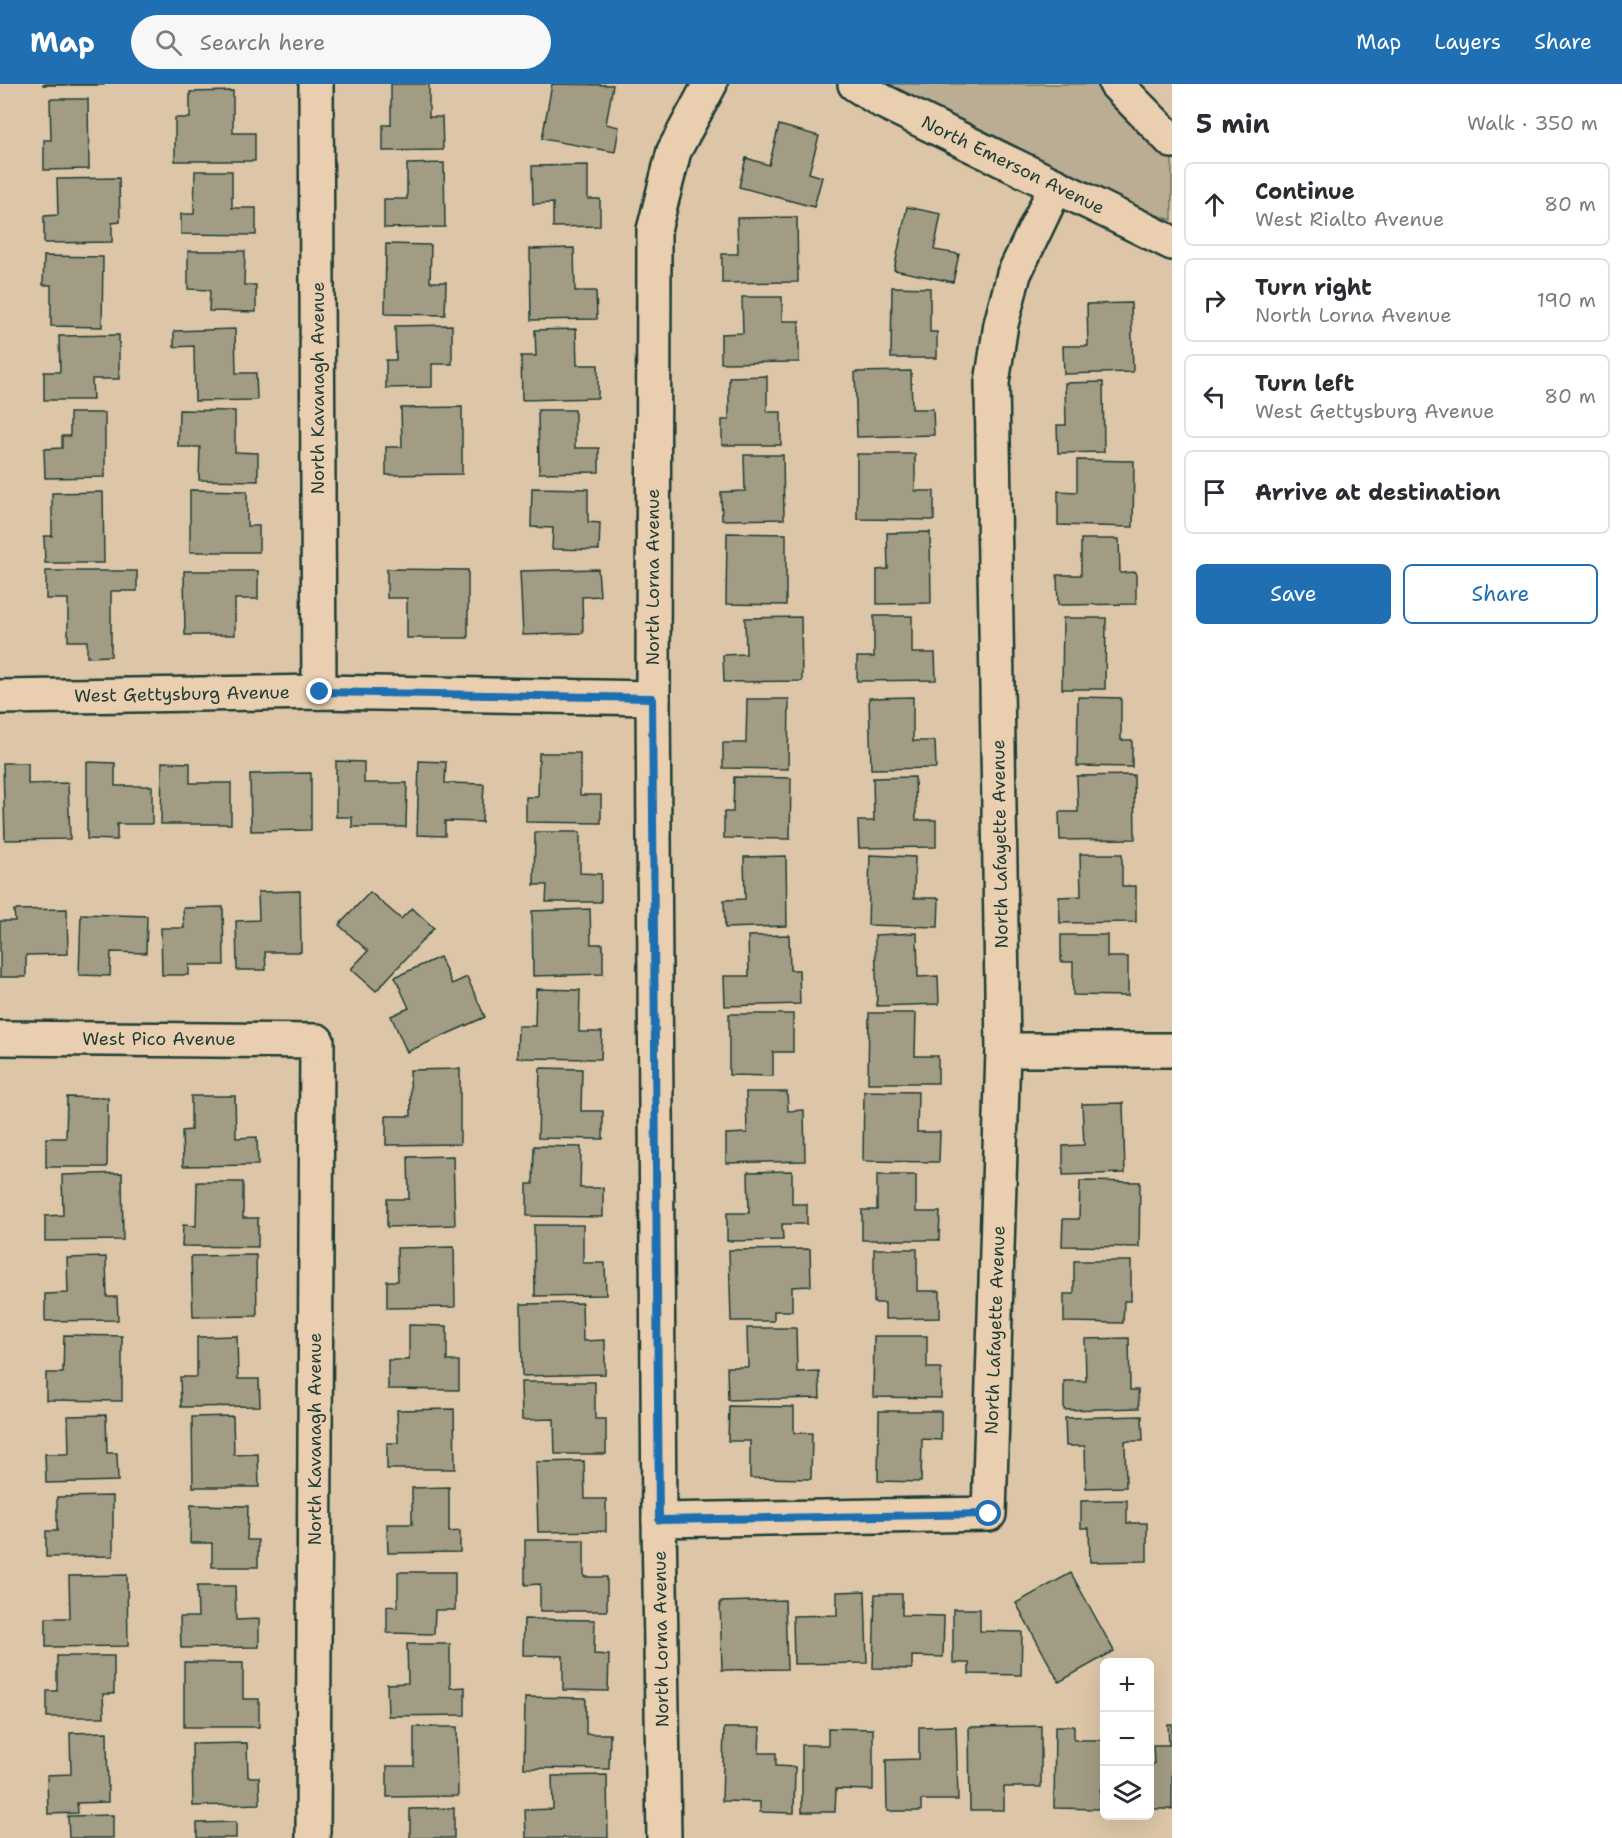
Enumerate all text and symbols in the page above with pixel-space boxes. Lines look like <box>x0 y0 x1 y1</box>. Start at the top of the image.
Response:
search box <box>131 15 551 69</box>
text: Map <box>30 23 95 61</box>
icon: search <box>152 26 185 59</box>
text: Search here <box>200 28 325 57</box>
text: Map <box>1356 28 1401 56</box>
text: Layers <box>1434 28 1501 56</box>
text: Share <box>1534 28 1592 56</box>
text: 5 min <box>1196 106 1270 141</box>
street label: North Emerson Avenue <box>917 110 1109 220</box>
text: Walk · 350 m <box>1467 110 1598 136</box>
text: Continue <box>1255 177 1355 206</box>
icon: ahead <box>1198 188 1231 221</box>
text: 80 m <box>1544 191 1596 217</box>
text: West Rialto Avenue <box>1255 206 1444 232</box>
text: Turn right <box>1255 273 1372 302</box>
street label: North Kavanagh Avenue <box>306 281 330 495</box>
icon: right <box>1198 284 1231 317</box>
text: 190 m <box>1537 287 1596 313</box>
text: North Lorna Avenue <box>1255 302 1452 328</box>
text: Turn left <box>1255 369 1354 398</box>
icon: left <box>1198 380 1231 413</box>
text: 80 m <box>1544 383 1596 409</box>
text: West Gettysburg Avenue <box>1255 398 1495 424</box>
icon: arrive <box>1198 476 1231 509</box>
text: Arrive at destination <box>1255 478 1501 507</box>
street label: North Lorna Avenue <box>641 489 665 665</box>
button: Save <box>1196 564 1391 624</box>
button: Share <box>1403 564 1598 624</box>
route end <box>306 678 332 704</box>
street label: West Gettysburg Avenue <box>74 680 290 708</box>
street label: North Lafayette Avenue <box>986 739 1014 949</box>
street label: West Pico Avenue <box>82 1027 236 1051</box>
street label: North Lafayette Avenue <box>979 1225 1011 1435</box>
street label: North Kavanagh Avenue <box>303 1332 327 1546</box>
route start <box>975 1500 1001 1526</box>
street label: North Lorna Avenue <box>647 1550 675 1728</box>
map controls <box>1100 1658 1154 1820</box>
button: + <box>1100 1658 1154 1712</box>
button: − <box>1100 1712 1154 1766</box>
button: layers <box>1100 1766 1154 1820</box>

